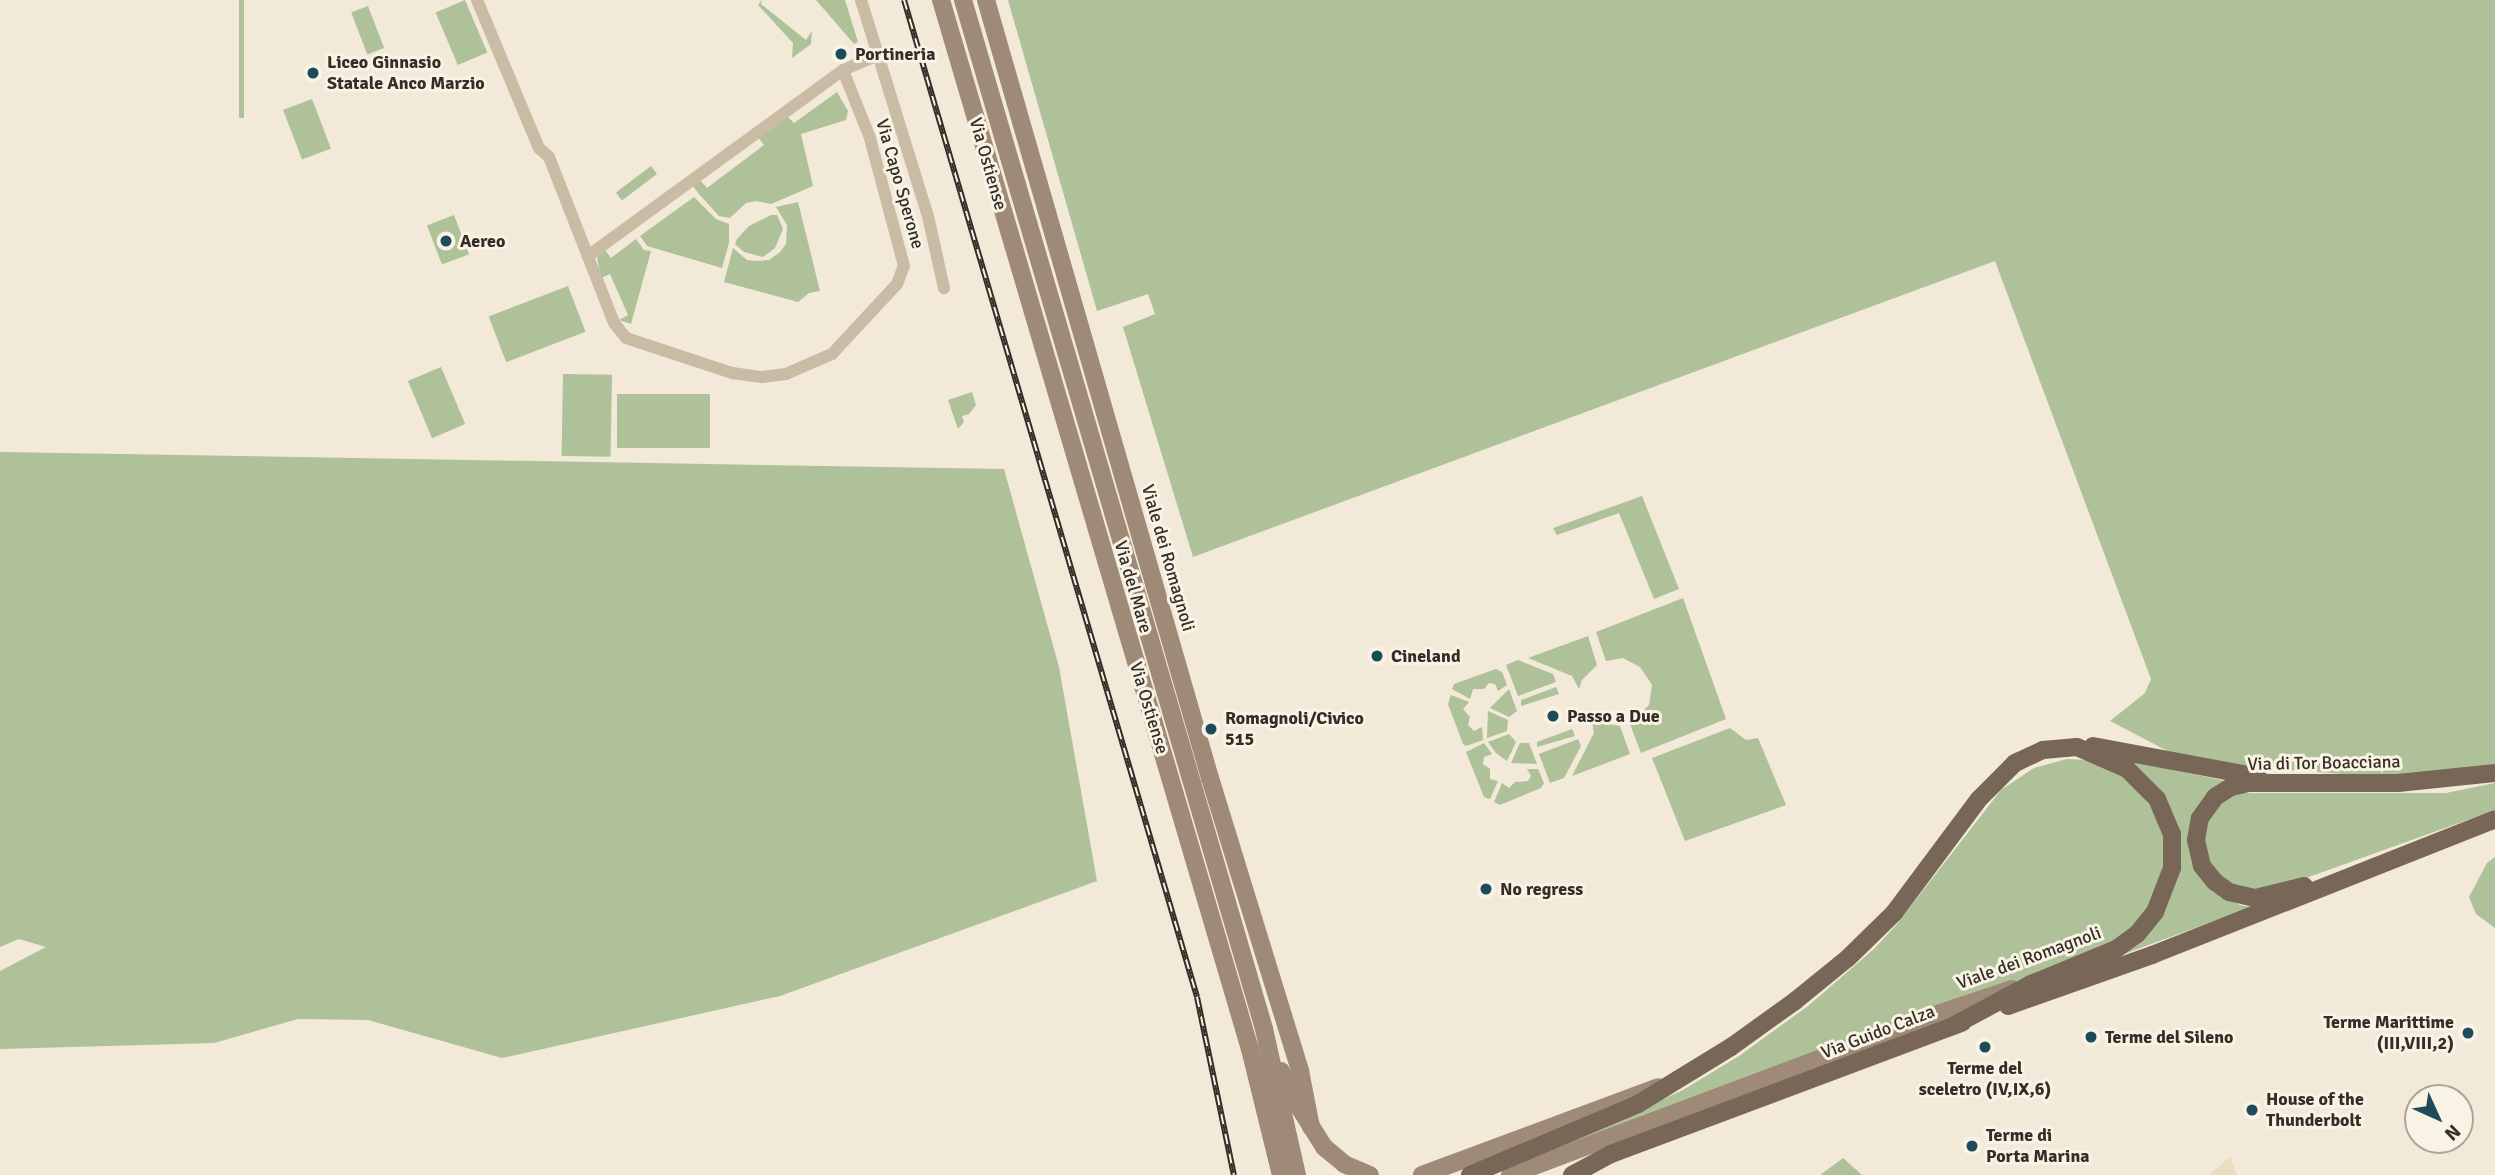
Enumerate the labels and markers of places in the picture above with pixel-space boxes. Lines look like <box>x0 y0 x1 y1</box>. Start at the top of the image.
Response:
place label: Portineria <box>855 43 935 65</box>
marker: Portineria <box>833 46 849 62</box>
place label: Liceo Ginnasio Statale Anco Marzio <box>327 52 485 94</box>
marker: Liceo Ginnasio Statale Anco Marzio <box>305 65 321 81</box>
place label: Aereo <box>460 230 505 252</box>
marker: Aereo <box>438 233 454 249</box>
place label: Cineland <box>1391 645 1461 667</box>
marker: Cineland <box>1369 648 1385 664</box>
place label: Passo a Due <box>1567 705 1660 727</box>
place label: Romagnoli/Civico 515 <box>1225 708 1364 750</box>
marker: Passo a Due <box>1545 708 1561 724</box>
marker: Romagnoli/Civico 515 <box>1203 721 1219 737</box>
place label: No regress <box>1500 878 1583 900</box>
marker: No regress <box>1478 881 1494 897</box>
place label: Terme Marittime (III,VIII,2) <box>2323 1012 2454 1054</box>
marker: Terme Marittime (III,VIII,2) <box>2460 1025 2476 1041</box>
place label: Terme del Sileno <box>2105 1026 2233 1048</box>
marker: Terme del Sileno <box>2083 1029 2099 1045</box>
marker: Terme del sceletro (IV,IX,6) <box>1977 1039 1993 1055</box>
place label: Terme del sceletro (IV,IX,6) <box>1919 1058 2051 1100</box>
place label: House of the Thunderbolt <box>2266 1089 2364 1132</box>
marker: House of the Thunderbolt <box>2244 1102 2260 1118</box>
place label: Terme di Porta Marina <box>1986 1125 2090 1168</box>
marker: Terme di Porta Marina <box>1964 1138 1980 1154</box>

